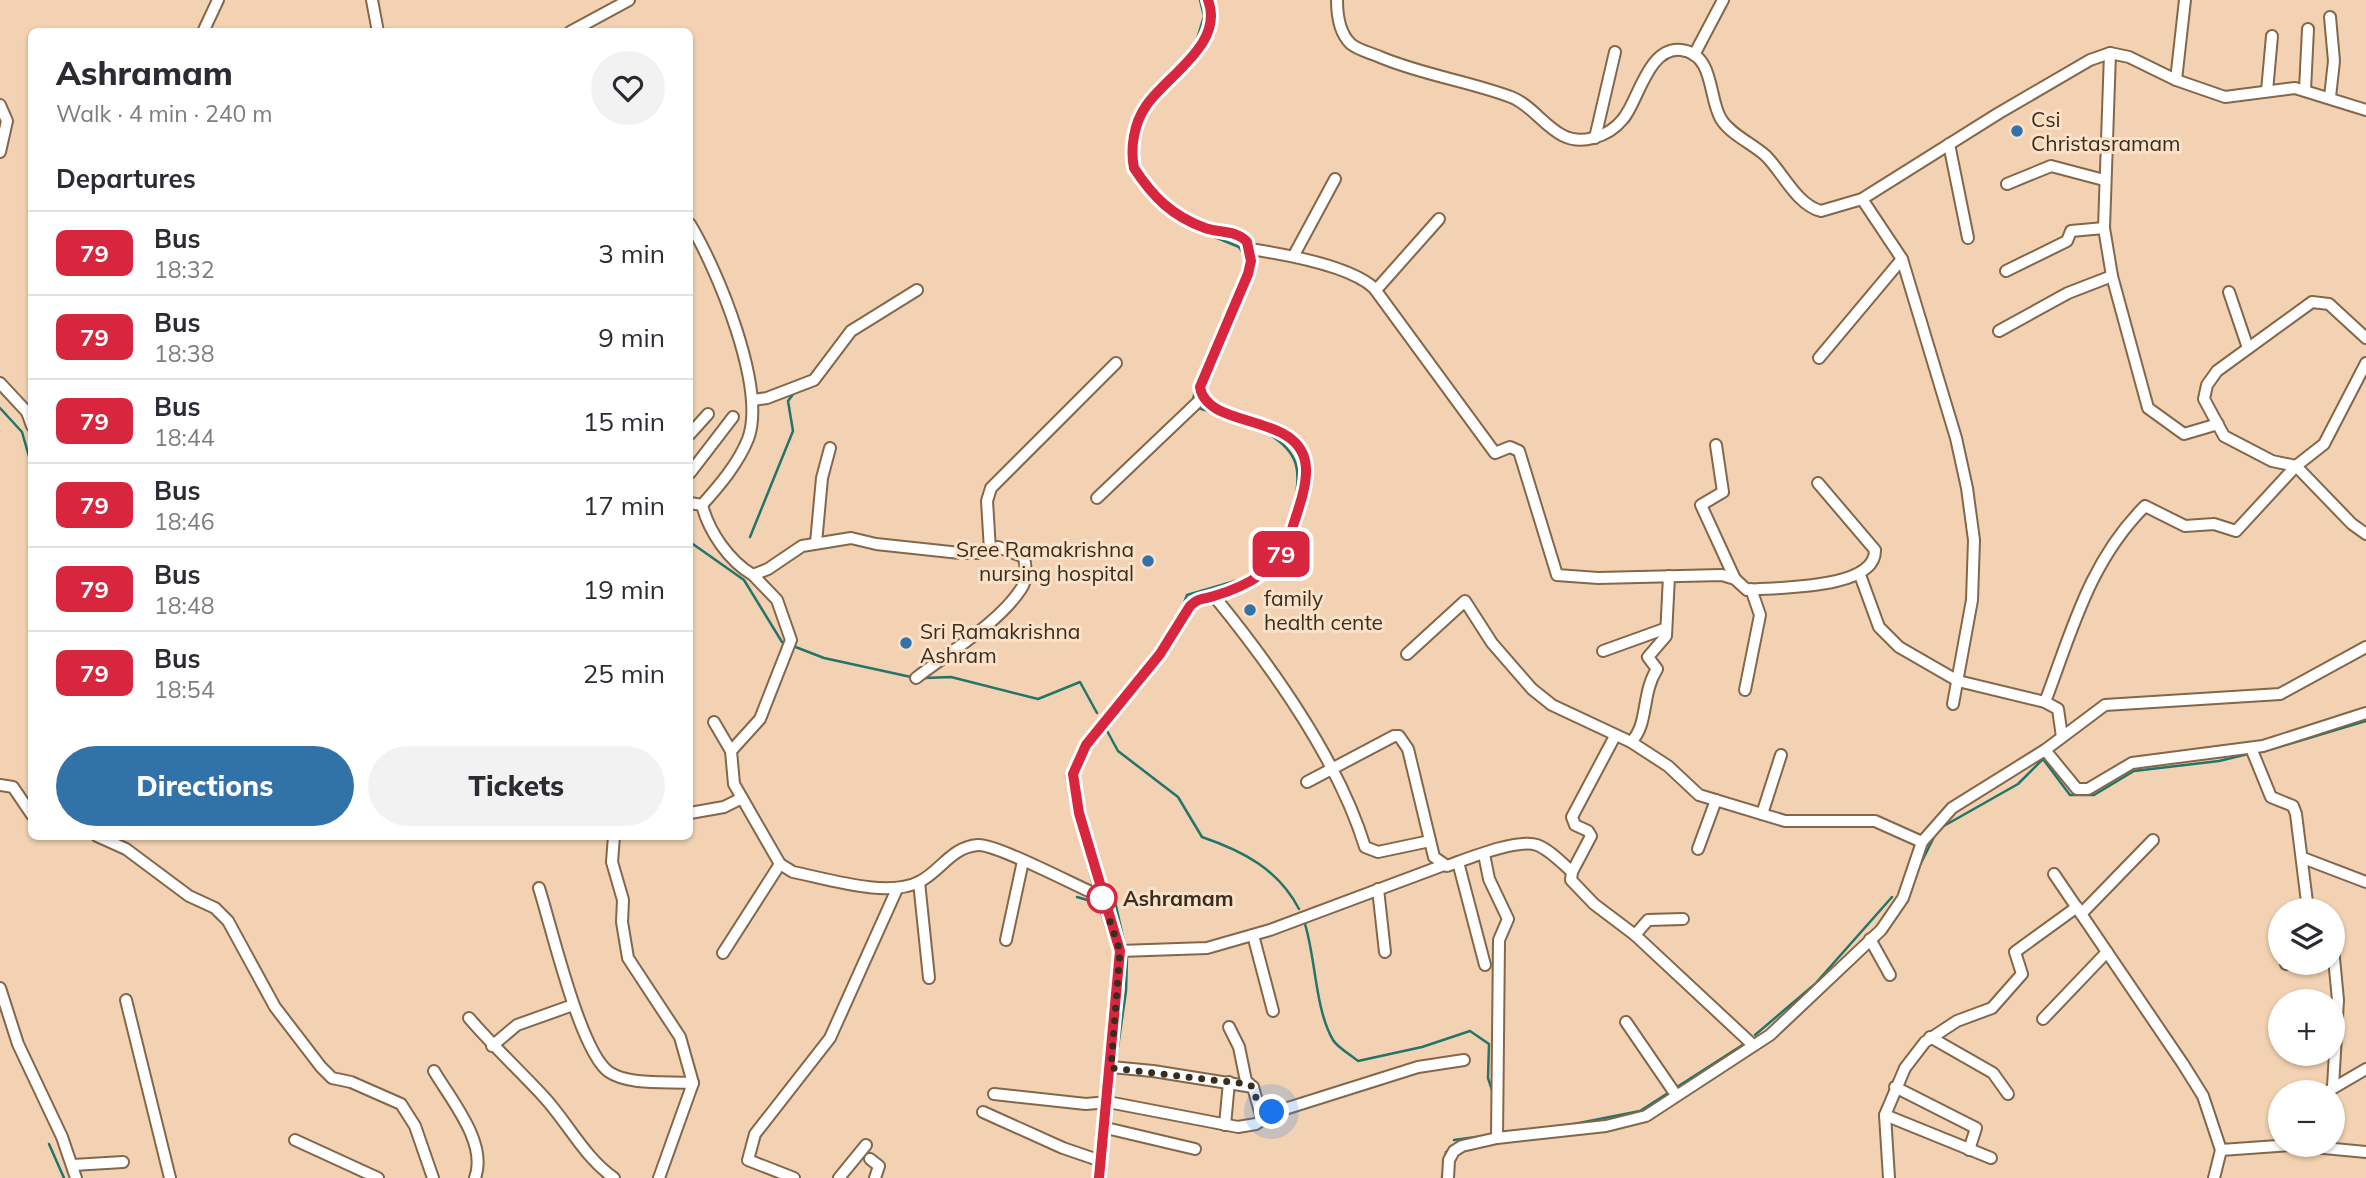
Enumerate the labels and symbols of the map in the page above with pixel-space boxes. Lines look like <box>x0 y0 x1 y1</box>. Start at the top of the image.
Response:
place label: Csi Christasramam <box>2031 106 2181 156</box>
marker: Csi Christasramam <box>2009 123 2025 139</box>
line badge: 79 <box>1250 531 1312 577</box>
place label: Sree Ramakrishna nursing hospital <box>956 536 1134 586</box>
marker: Sree Ramakrishna nursing hospital <box>1140 553 1156 569</box>
place label: family health cente <box>1264 585 1383 635</box>
marker: family health cente <box>1242 602 1258 618</box>
place label: Sri Ramakrishna Ashram <box>920 618 1080 668</box>
marker: Sri Ramakrishna Ashram <box>898 635 914 651</box>
marker: Ashramam <box>1087 883 1117 913</box>
place label: Ashramam <box>1123 885 1234 911</box>
your location <box>1254 1094 1289 1129</box>

